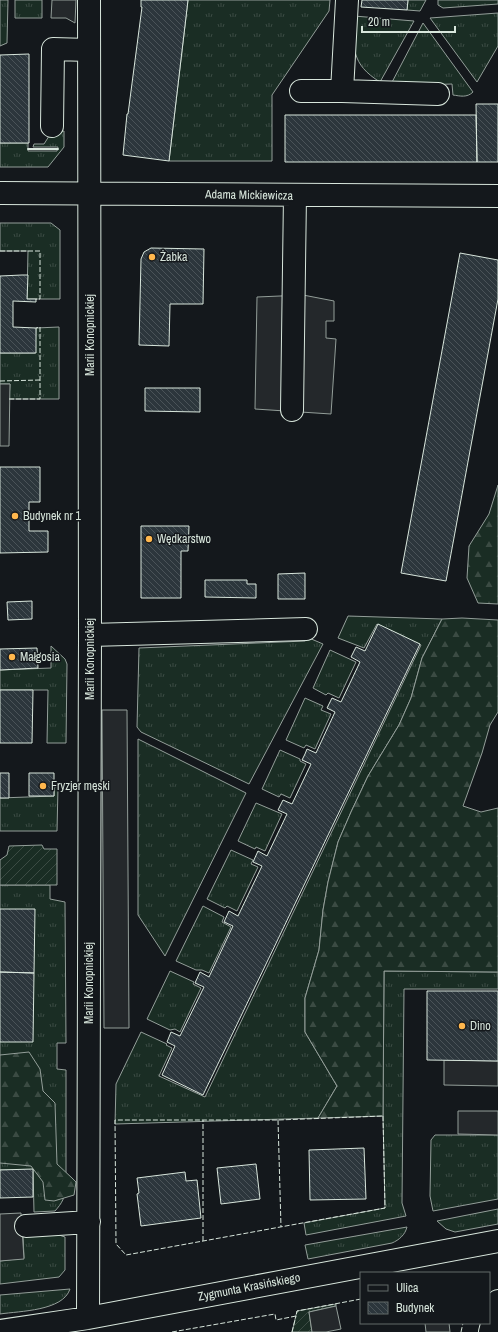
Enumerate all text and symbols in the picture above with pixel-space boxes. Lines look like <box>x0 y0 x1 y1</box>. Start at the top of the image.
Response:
scale bar <box>362 8 455 34</box>
text: 20 m <box>368 14 390 30</box>
street label: Adama Mickiewicza <box>204 186 294 204</box>
place label: Żabka <box>160 249 188 265</box>
marker: Żabka <box>147 252 157 262</box>
street label: Marii Konopnickiej <box>82 294 98 376</box>
place label: Budynek nr 1 <box>23 508 82 524</box>
marker: Budynek nr 1 <box>10 511 20 521</box>
place label: Wędkarstwo <box>157 531 211 547</box>
marker: Wędkarstwo <box>144 534 154 544</box>
street label: Marii Konopnickiej <box>82 618 98 700</box>
place label: Małgosia <box>20 649 60 665</box>
marker: Małgosia <box>7 652 17 662</box>
place label: Fryzjer męski <box>51 778 110 794</box>
marker: Fryzjer męski <box>38 781 48 791</box>
street label: Marii Konopnickiej <box>81 942 97 1024</box>
place label: Dino <box>470 1018 491 1034</box>
marker: Dino <box>457 1021 467 1031</box>
street label: Zygmunta Krasińskiego <box>196 1269 302 1305</box>
legend <box>360 1272 490 1324</box>
text: Ulica <box>396 1280 419 1296</box>
text: Budynek <box>396 1300 434 1316</box>

